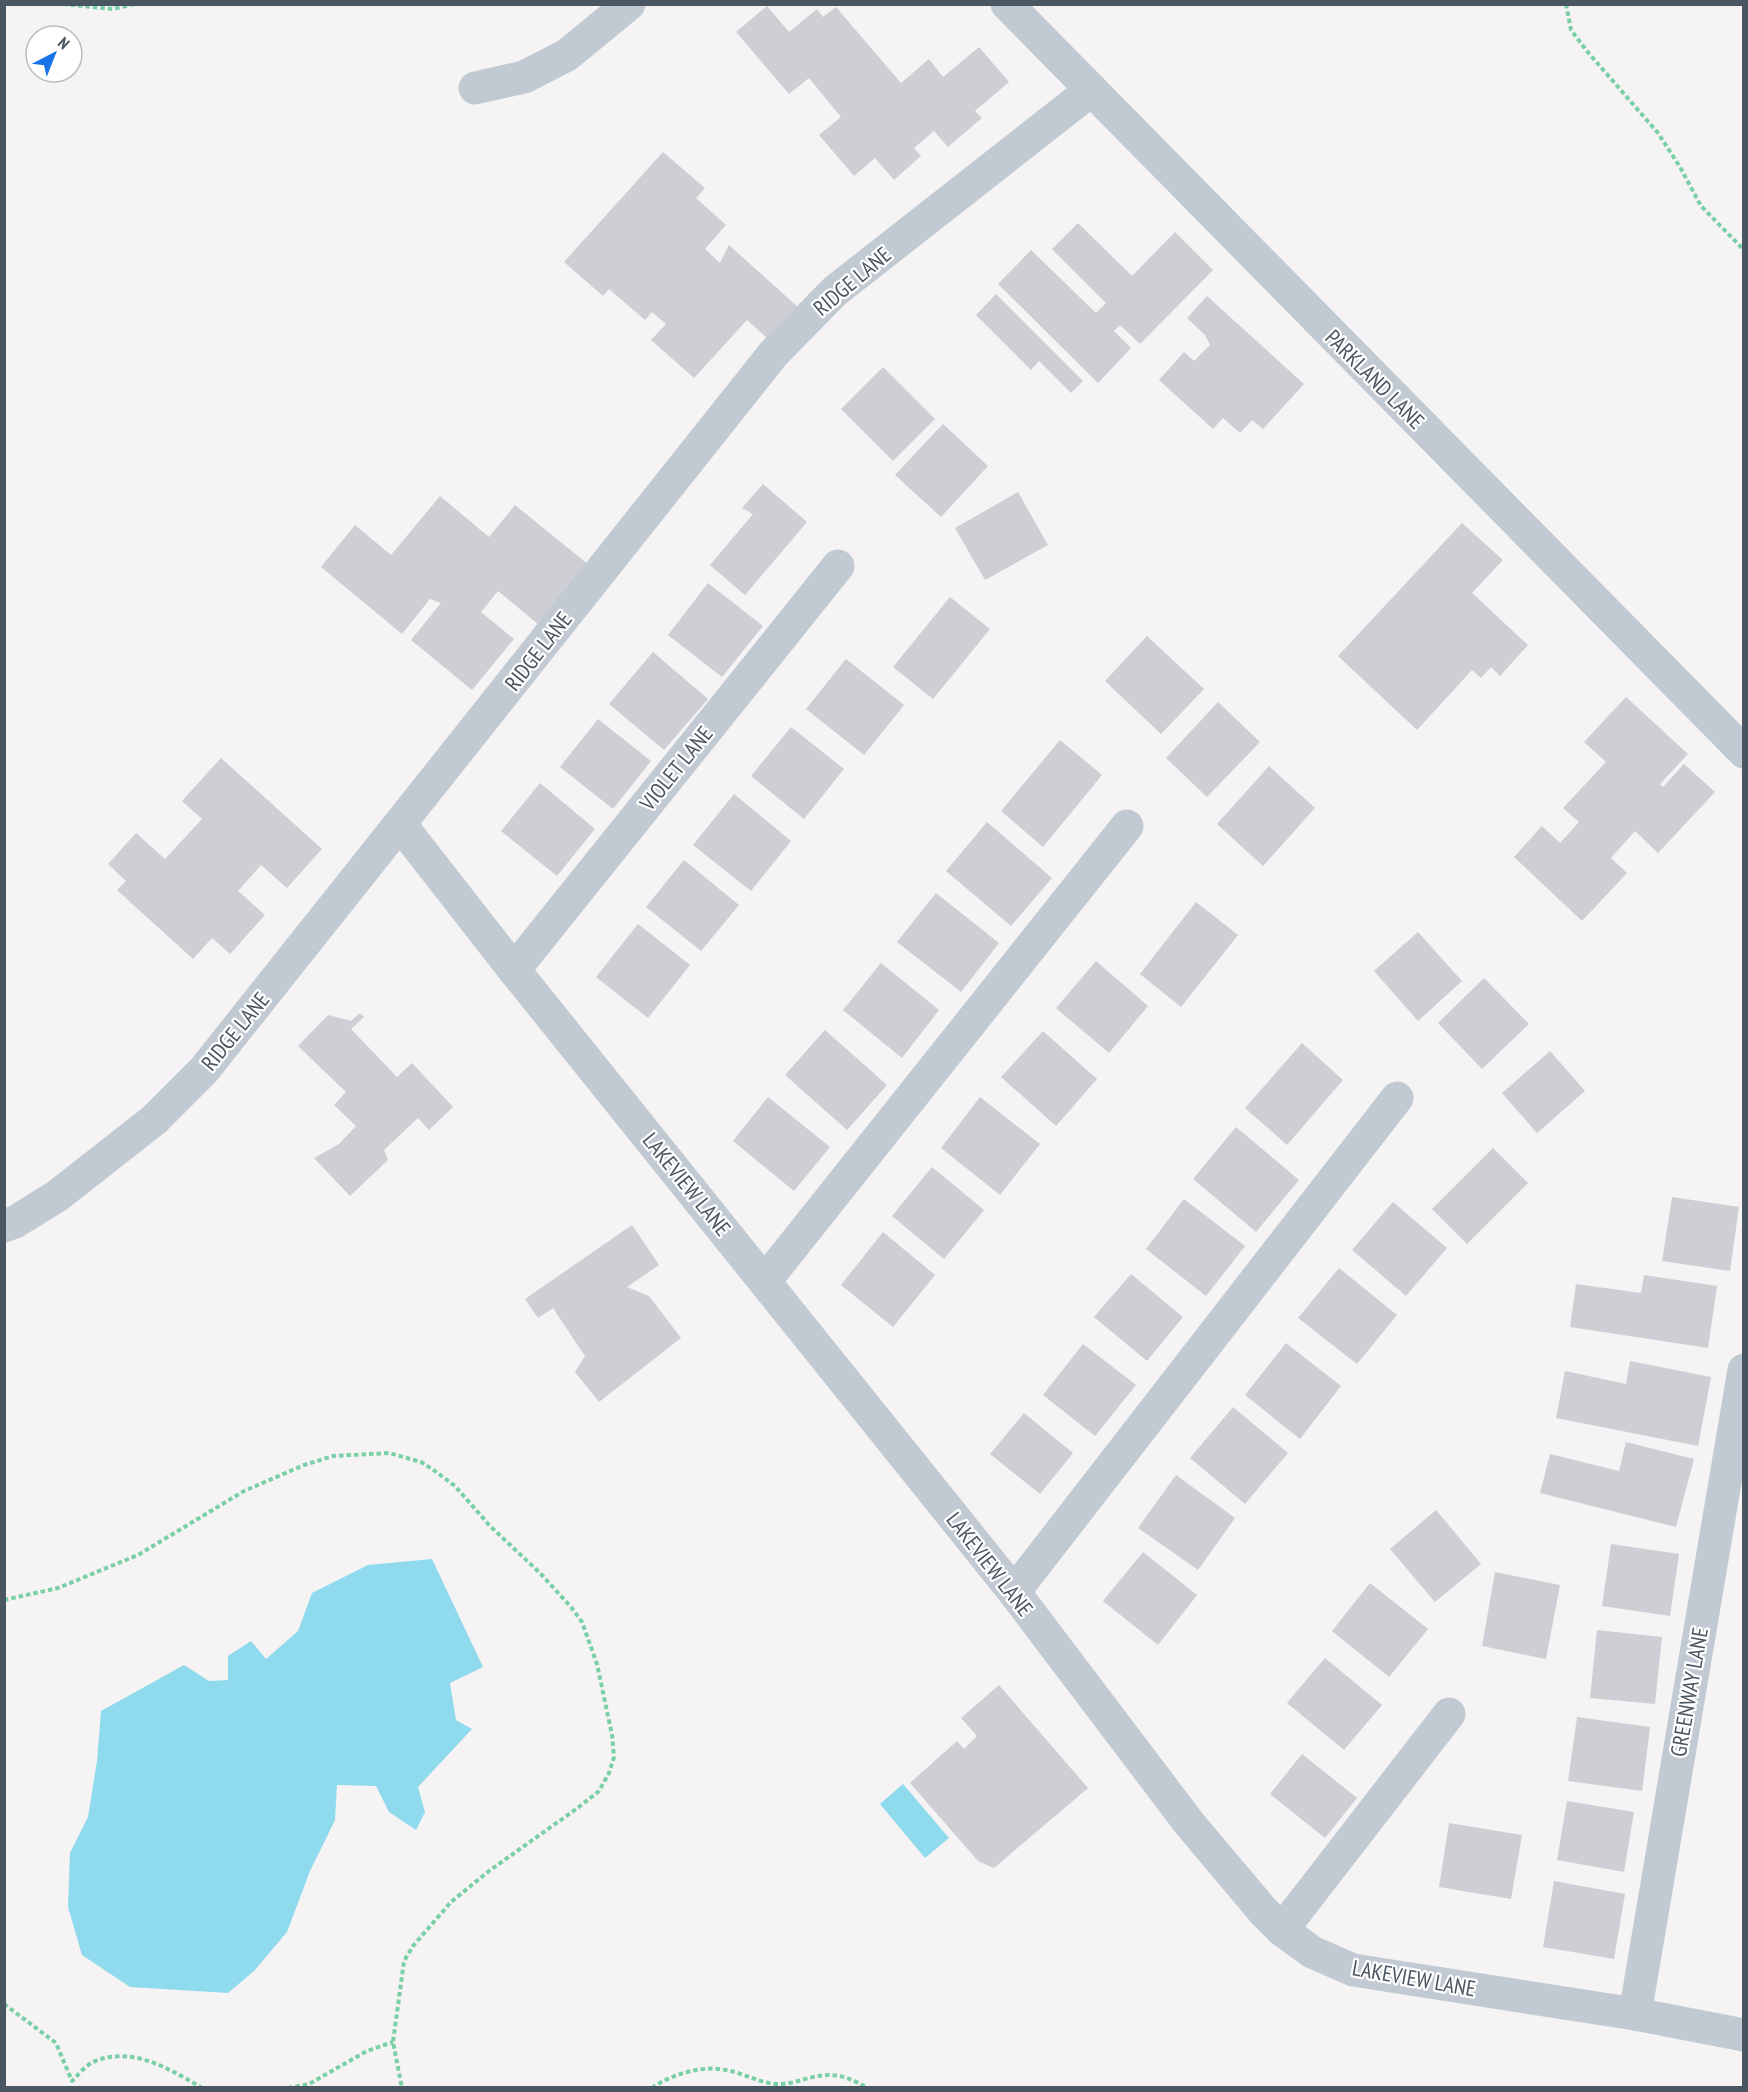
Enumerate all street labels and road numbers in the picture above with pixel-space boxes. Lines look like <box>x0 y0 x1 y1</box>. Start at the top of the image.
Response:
street label: RIDGE LANE <box>807 240 897 322</box>
street label: PARKLAND LANE <box>1319 323 1431 435</box>
street label: RIDGE LANE <box>498 606 578 696</box>
street label: VIOLET LANE <box>633 720 719 817</box>
street label: RIDGE LANE <box>195 986 275 1076</box>
street label: LAKEVIEW LANE <box>637 1127 737 1241</box>
street label: LAKEVIEW LANE <box>941 1506 1039 1622</box>
street label: GREENWAY LANE <box>1664 1625 1714 1759</box>
street label: LAKEVIEW LANE <box>1350 1953 1478 2003</box>

